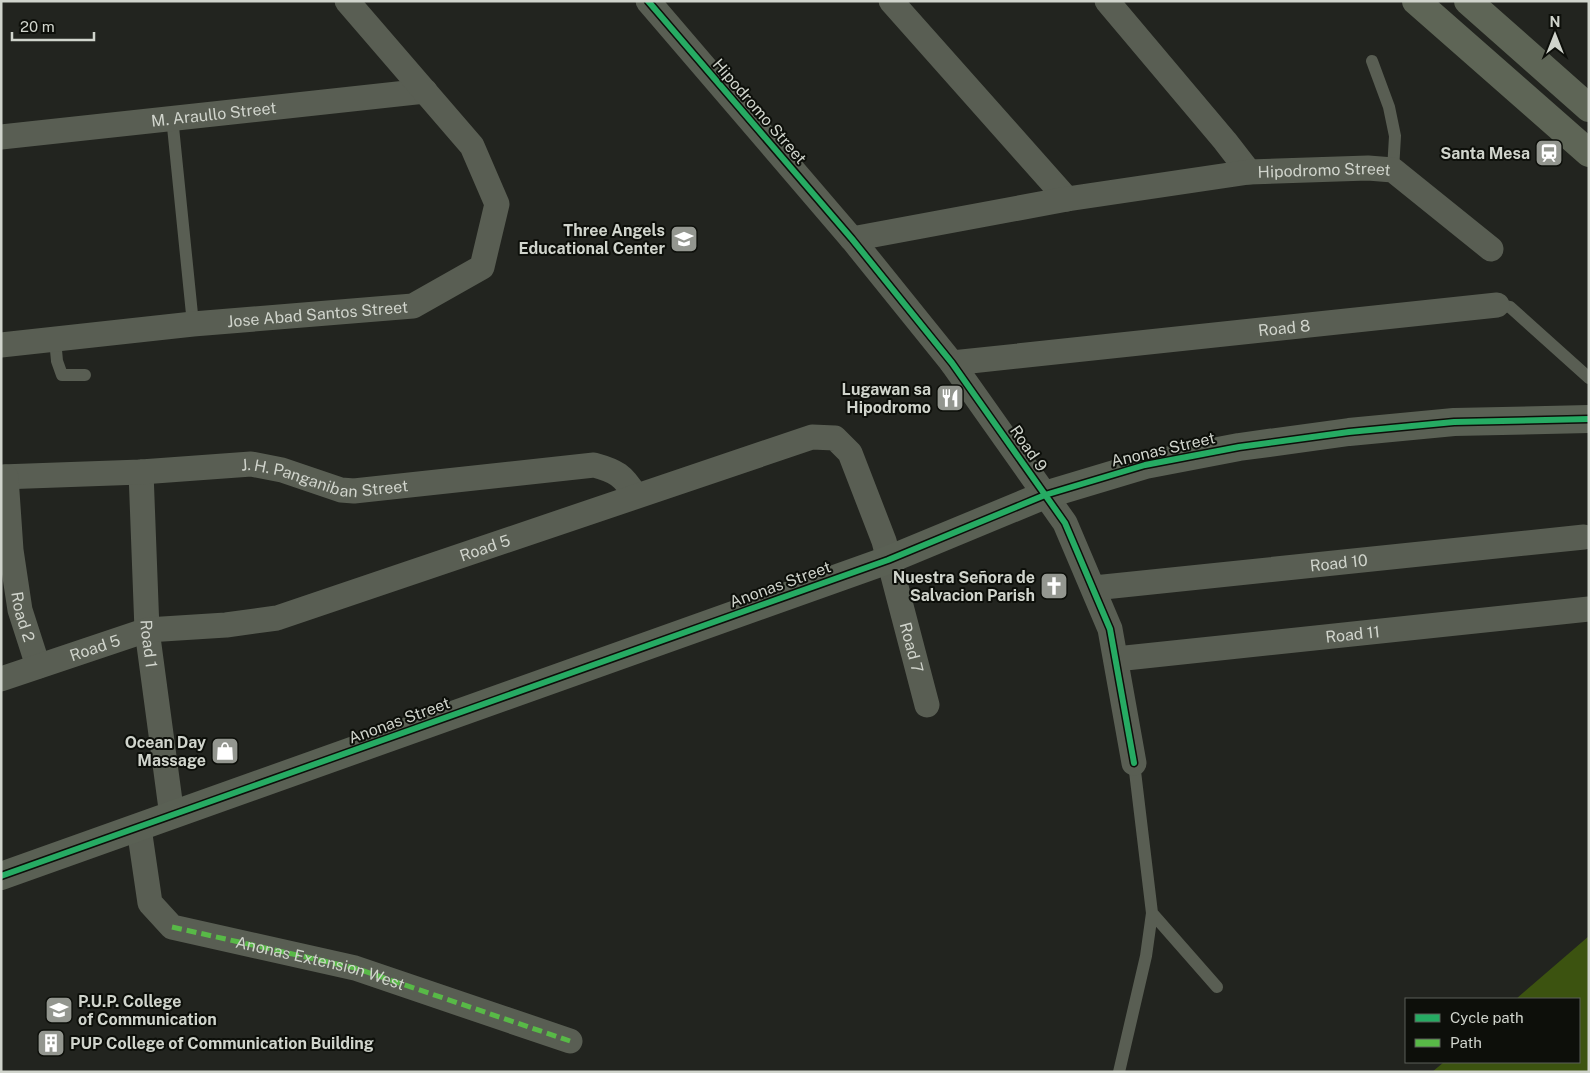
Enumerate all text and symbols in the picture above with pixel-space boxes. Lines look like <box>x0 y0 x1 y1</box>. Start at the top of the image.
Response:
scale bar <box>12 10 95 42</box>
north arrow <box>1530 10 1580 60</box>
text: N <box>1550 14 1560 30</box>
text: 20 m <box>20 18 55 35</box>
street label: Hipodromo Street <box>709 55 810 168</box>
street label: M. Araullo Street <box>150 98 277 131</box>
station icon: Santa Mesa <box>1534 138 1564 168</box>
place label: Santa Mesa <box>1440 144 1530 163</box>
street label: Hipodromo Street <box>1257 159 1392 182</box>
place label: Three Angels Educational Center <box>519 221 665 258</box>
school or university icon: Three Angels Educational Center <box>669 224 699 254</box>
street label: Jose Abad Santos Street <box>226 297 409 331</box>
street label: Road 8 <box>1257 316 1311 340</box>
place label: Lugawan sa Hipodromo <box>842 380 931 417</box>
restaurant icon: Lugawan sa Hipodromo <box>935 383 965 413</box>
street label: Road 9 <box>1006 422 1051 475</box>
street label: Anonas Street <box>1109 428 1217 471</box>
street label: J. H. Panganiban Street <box>240 455 409 501</box>
street label: Road 5 <box>457 531 513 566</box>
street label: Road 10 <box>1309 551 1369 575</box>
street label: Anonas Street <box>727 557 833 612</box>
place label: Nuestra Señora de Salvacion Parish <box>893 568 1035 605</box>
church icon: Nuestra Señora de Salvacion Parish <box>1039 571 1069 601</box>
street label: Road 2 <box>7 590 39 644</box>
street label: Road 1 <box>137 619 161 669</box>
street label: Road 7 <box>896 620 927 675</box>
street label: Road 11 <box>1324 622 1381 647</box>
street label: Road 5 <box>67 631 123 665</box>
street label: Anonas Street <box>346 693 452 748</box>
place label: Ocean Day Massage <box>125 733 206 770</box>
shop icon: Ocean Day Massage <box>210 736 240 766</box>
street label: Anonas Extension West <box>234 933 407 994</box>
place label: P.U.P. College of Communication <box>78 992 217 1029</box>
school or university icon: P.U.P. College of Communication <box>44 995 74 1025</box>
legend <box>1405 998 1580 1063</box>
text: Cycle path <box>1450 1009 1524 1026</box>
building icon: PUP College of Communication Building <box>36 1028 66 1058</box>
place label: PUP College of Communication Building <box>70 1034 374 1053</box>
text: Path <box>1450 1034 1482 1051</box>

